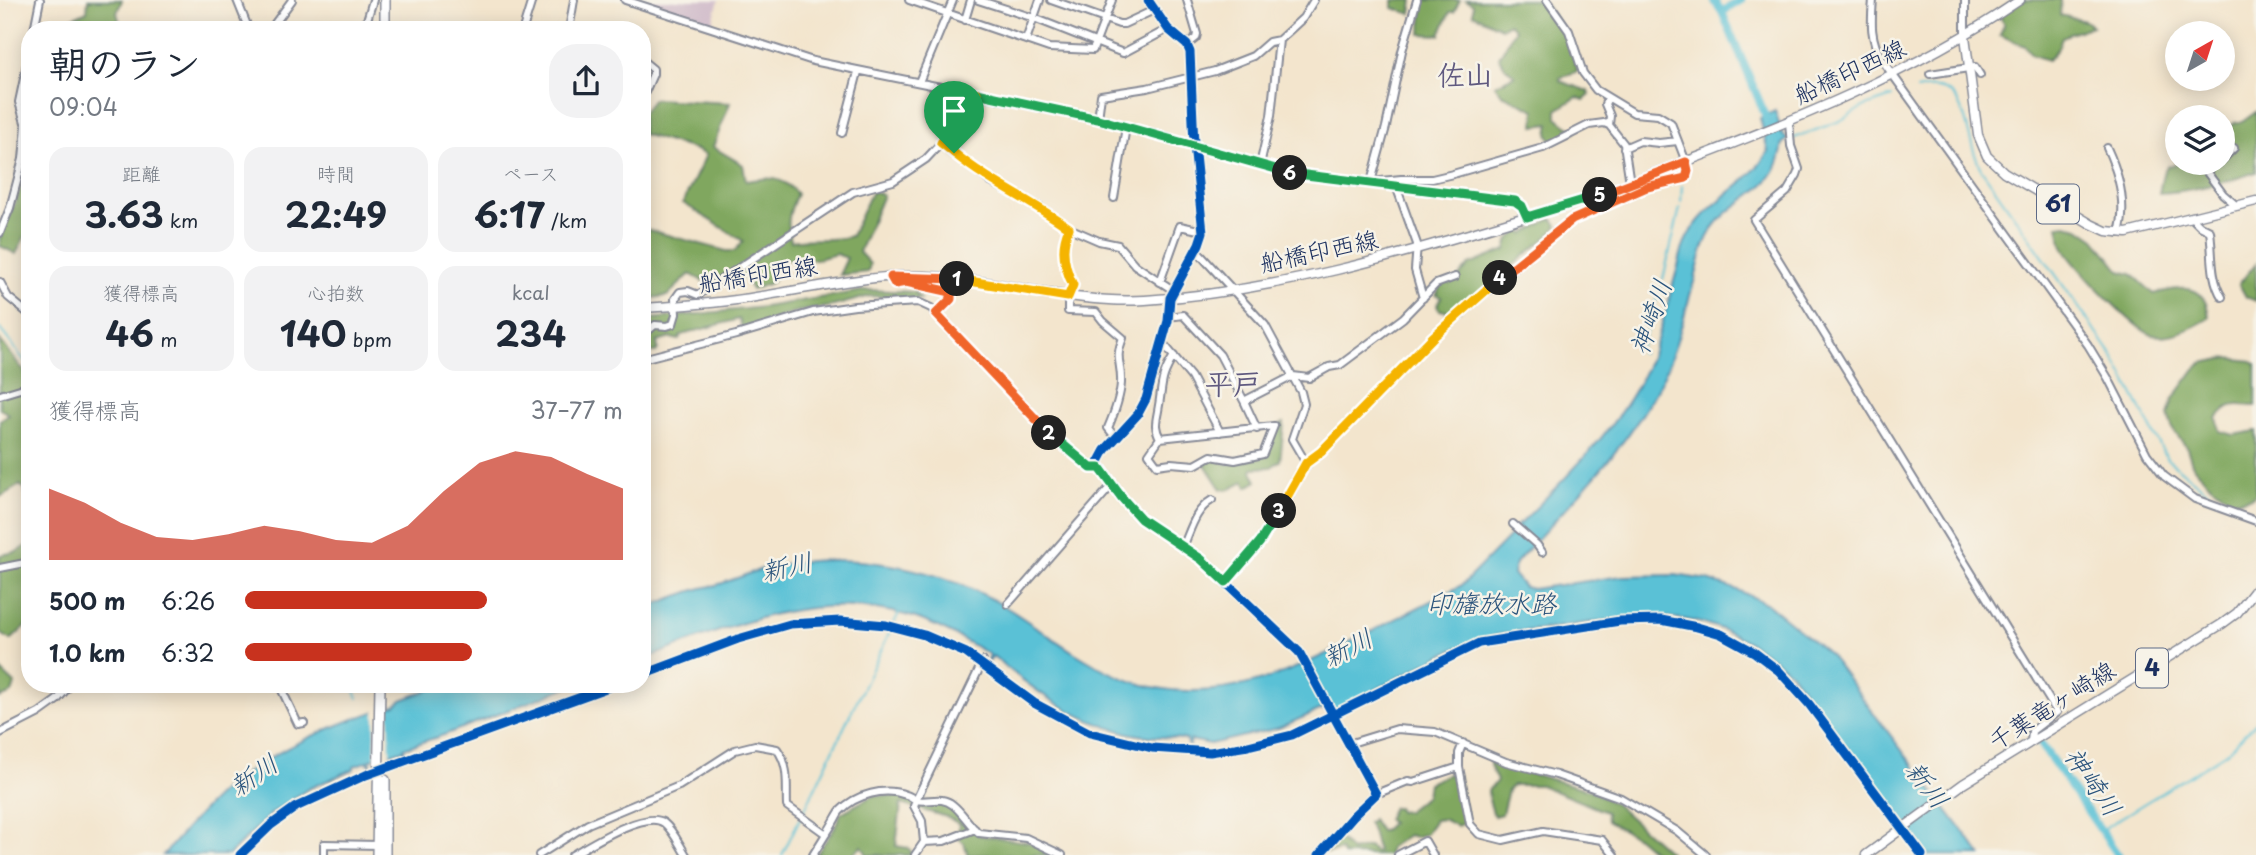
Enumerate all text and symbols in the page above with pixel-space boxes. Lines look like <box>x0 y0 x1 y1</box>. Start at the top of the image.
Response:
north arrow <box>2165 21 2235 91</box>
map controls <box>2165 21 2235 175</box>
street label: 船橋印西線 <box>1787 29 1911 112</box>
text: 朝のラン <box>49 34 201 91</box>
button: share <box>549 44 623 118</box>
district label: 佐山 <box>1437 52 1493 95</box>
pin <box>924 81 984 153</box>
text: 09:04 <box>49 89 118 124</box>
icon: arrive <box>935 92 973 130</box>
button: layers <box>2165 105 2235 175</box>
pin: 6 <box>1272 156 1308 190</box>
text: 6 <box>1283 158 1296 186</box>
text: 距離 <box>122 159 160 187</box>
text: 時間 <box>317 159 355 187</box>
text: ペース <box>503 159 559 187</box>
pin: 5 <box>1582 178 1618 212</box>
text: 5 <box>1593 180 1606 208</box>
road number: 61 <box>2037 184 2079 224</box>
text: 3.63 <box>84 187 164 240</box>
text: 22:49 <box>285 187 387 240</box>
text: 6:17 <box>474 187 545 240</box>
text: km <box>164 206 198 234</box>
text: /km <box>545 206 587 234</box>
street label: 船橋印西線 <box>1256 220 1381 280</box>
street label: 船橋印西線 <box>696 246 820 300</box>
pin: 4 <box>1482 260 1518 296</box>
pin: 1 <box>940 262 974 296</box>
text: 4 <box>1493 263 1506 291</box>
text: 1 <box>952 264 961 292</box>
water label: 神崎川 <box>1618 273 1681 360</box>
text: 獲得標高 <box>103 278 179 306</box>
text: 心拍数 <box>307 278 365 306</box>
text: kcal <box>512 278 550 306</box>
text: 46 <box>105 306 154 359</box>
text: 140 <box>280 306 347 359</box>
text: 234 <box>495 306 566 359</box>
text: m <box>154 325 177 353</box>
text: bpm <box>347 325 392 353</box>
district label: 平戸 <box>1205 361 1261 404</box>
text: 獲得標高 <box>49 392 141 427</box>
text: 37–77 m <box>531 392 623 427</box>
pin: 2 <box>1032 416 1066 450</box>
text: 2 <box>1042 418 1055 446</box>
pin: 3 <box>1262 494 1296 528</box>
text: 3 <box>1272 496 1285 524</box>
water label: 新川 <box>757 541 816 590</box>
text: 500 m <box>49 583 126 618</box>
text: 6:26 <box>161 583 215 618</box>
water label: 印旛放水路 <box>1426 583 1558 622</box>
water label: 新川 <box>1315 617 1379 676</box>
text: 1.0 km <box>49 635 126 670</box>
text: 6:32 <box>161 635 215 670</box>
road number: 4 <box>2136 648 2168 688</box>
street label: 千葉竜ヶ崎線 <box>1980 651 2122 758</box>
water label: 神崎川 <box>2056 738 2133 824</box>
water label: 新川 <box>221 743 286 804</box>
water label: 新川 <box>1897 752 1960 817</box>

